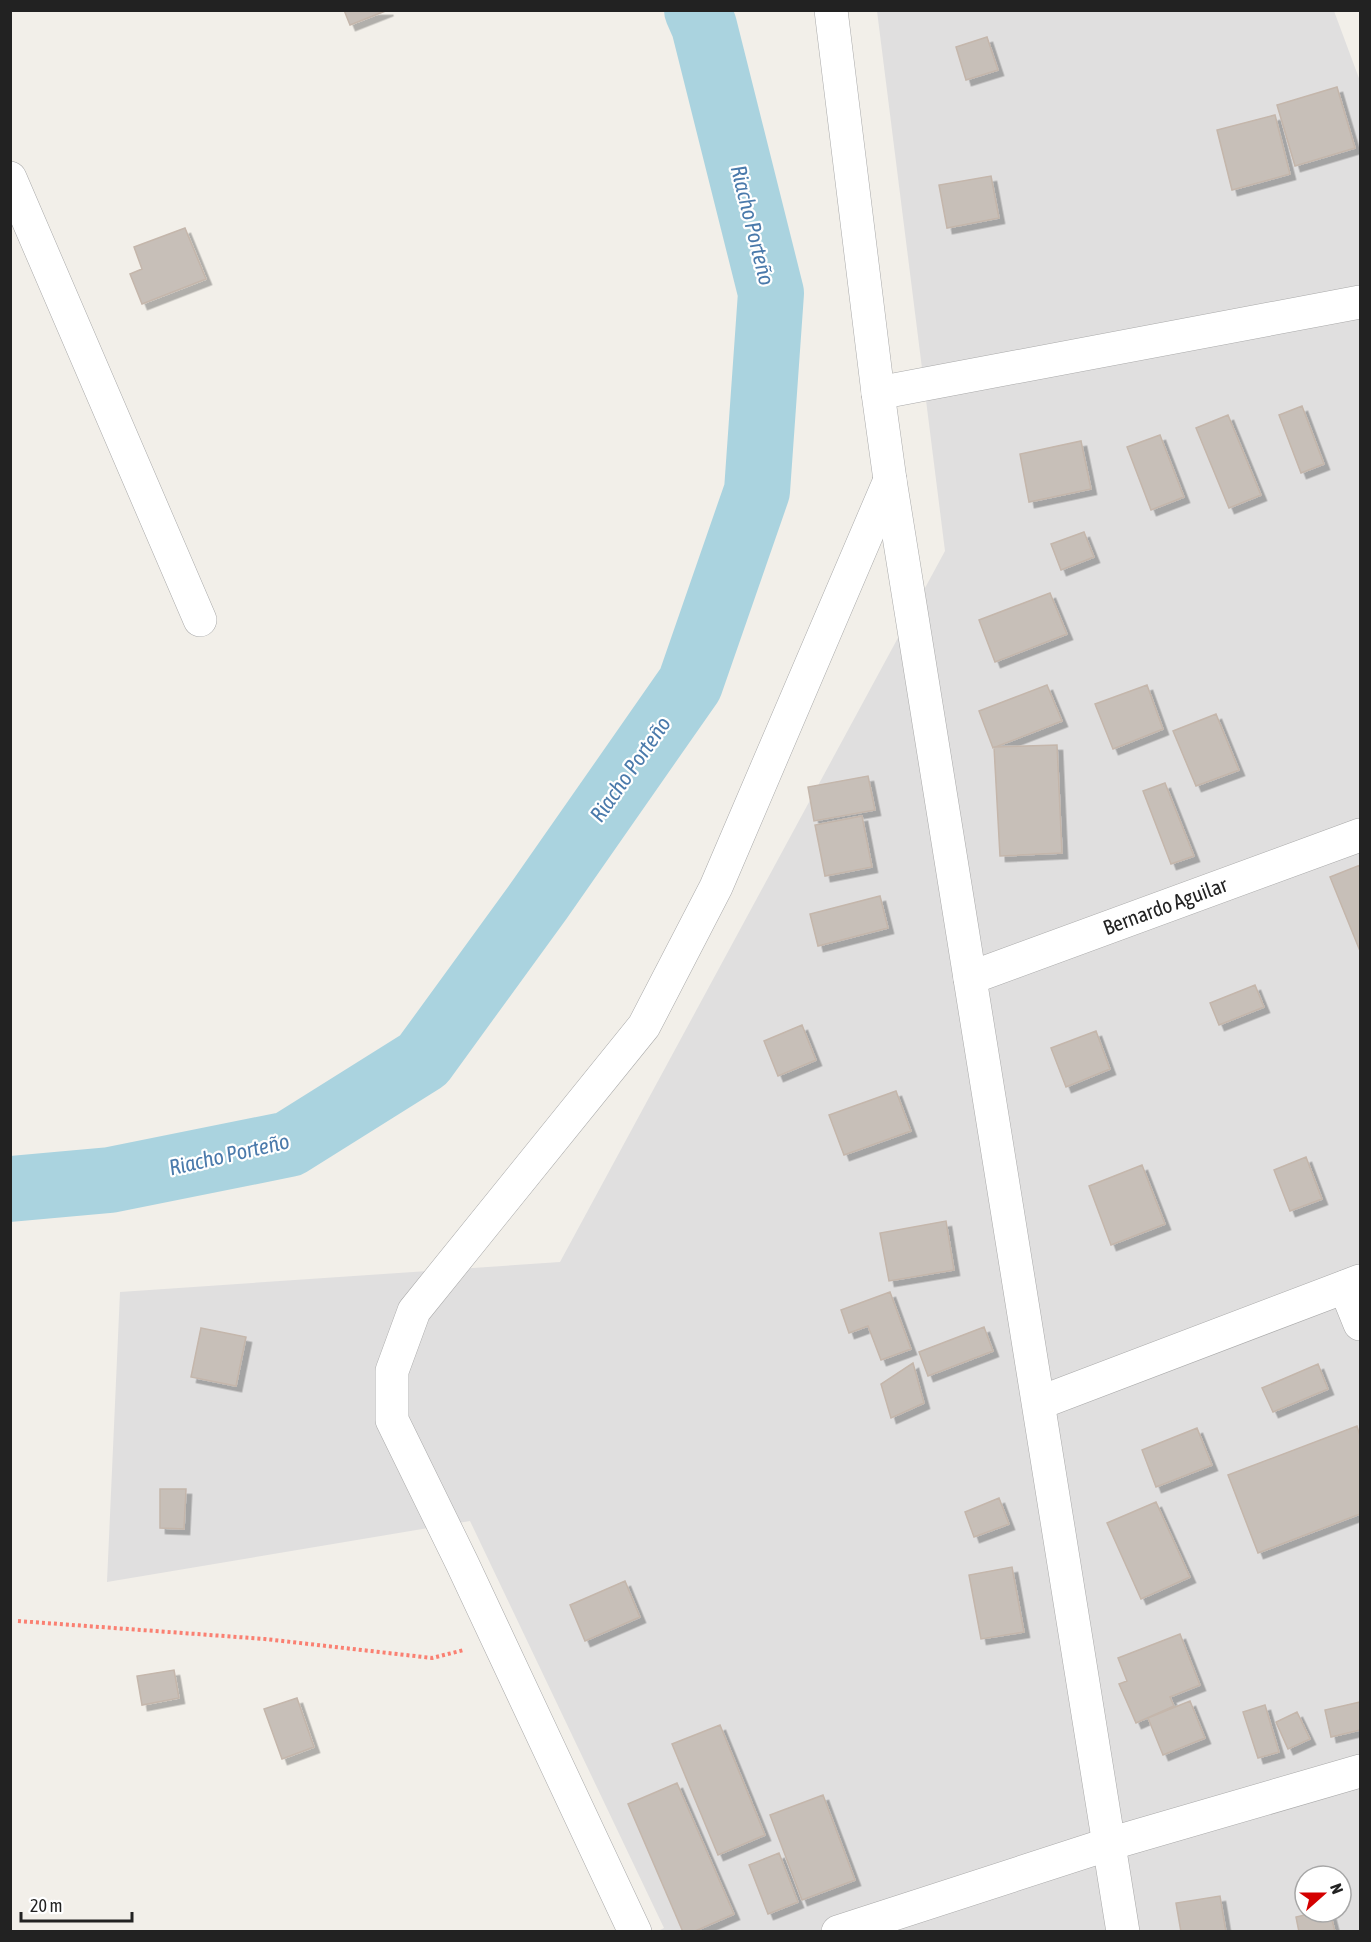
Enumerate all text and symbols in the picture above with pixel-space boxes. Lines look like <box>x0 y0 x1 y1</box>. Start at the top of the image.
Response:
water label: Riacho Porteño <box>726 162 780 288</box>
water label: Riacho Porteño <box>584 711 676 827</box>
street label: Bernardo Aguilar <box>1100 871 1231 939</box>
water label: Riacho Porteño <box>166 1128 292 1180</box>
north arrow <box>1293 1864 1353 1924</box>
text: N <box>1327 1881 1347 1896</box>
scale bar <box>21 1885 132 1923</box>
text: 20 m <box>30 1895 62 1916</box>

